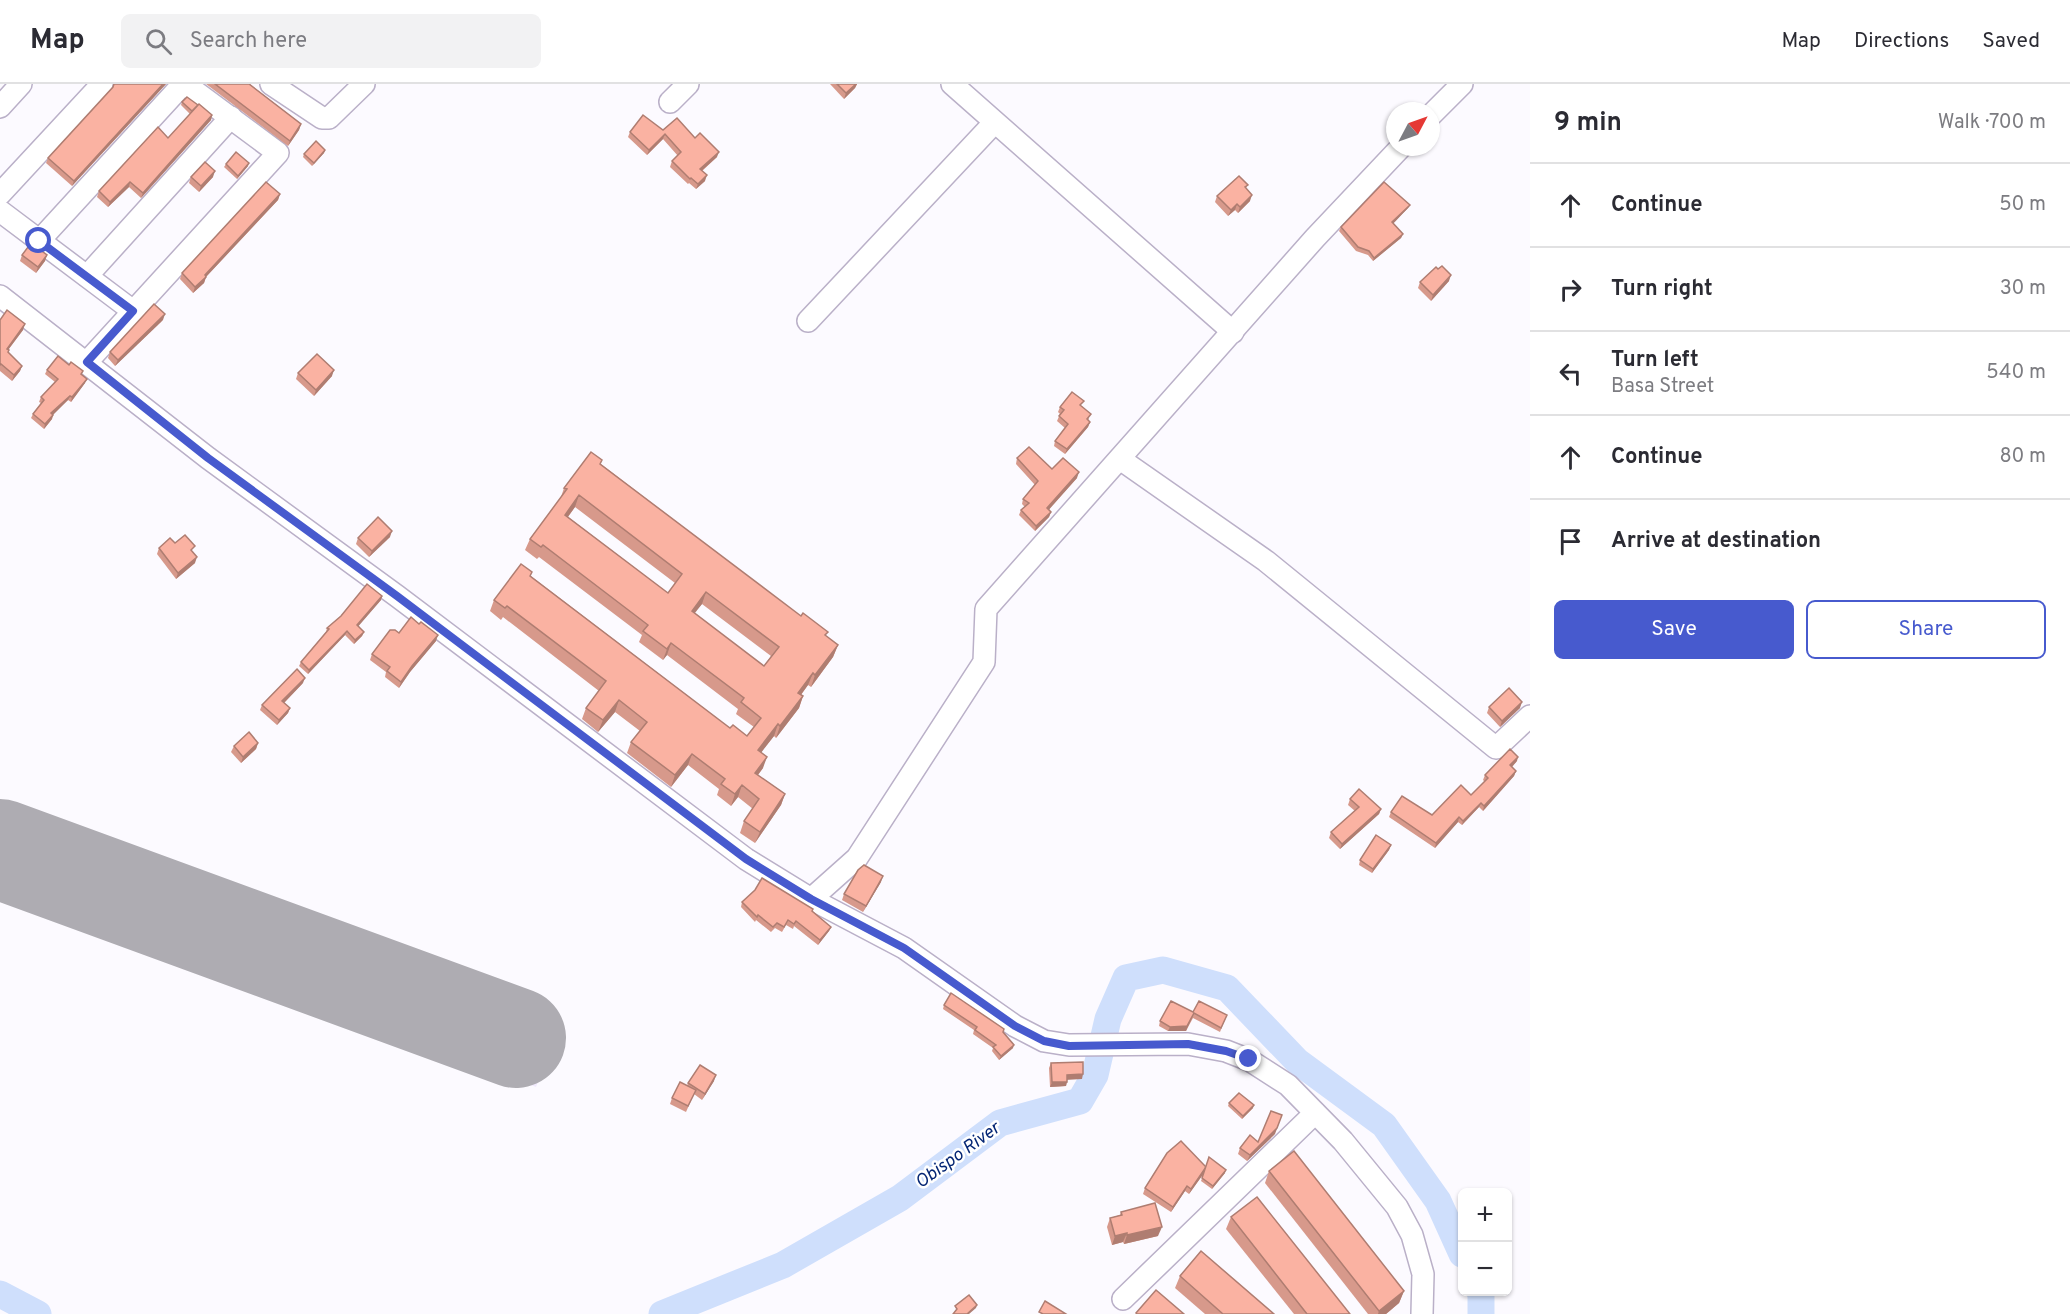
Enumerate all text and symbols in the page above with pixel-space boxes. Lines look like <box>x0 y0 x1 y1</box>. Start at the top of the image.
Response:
search box <box>121 14 541 68</box>
text: Map <box>30 23 85 59</box>
icon: search <box>142 25 175 58</box>
text: Search here <box>190 28 307 55</box>
text: Map <box>1781 28 1821 55</box>
text: Directions <box>1854 28 1949 55</box>
text: Saved <box>1982 28 2040 55</box>
north arrow <box>1386 102 1440 156</box>
text: 9 min <box>1554 107 1622 140</box>
text: Walk · 700 m <box>1938 110 2046 136</box>
icon: ahead <box>1554 189 1587 222</box>
text: Continue <box>1611 192 1702 219</box>
text: 50 m <box>1999 192 2046 218</box>
route start <box>25 227 51 253</box>
icon: right <box>1554 273 1587 306</box>
text: Turn right <box>1611 276 1713 303</box>
text: 30 m <box>2000 276 2046 302</box>
text: Turn left <box>1611 347 1699 374</box>
icon: left <box>1554 357 1587 390</box>
text: 540 m <box>1986 360 2046 386</box>
text: Basa Street <box>1611 374 1714 400</box>
icon: ahead <box>1554 441 1587 474</box>
text: Continue <box>1611 444 1702 471</box>
text: 80 m <box>2000 444 2046 470</box>
icon: arrive <box>1554 525 1587 558</box>
text: Arrive at destination <box>1611 528 1821 555</box>
button: Save <box>1554 600 1794 659</box>
button: Share <box>1806 600 2046 659</box>
route end <box>1235 1045 1261 1071</box>
water label: Obispo River <box>911 1116 1007 1194</box>
map controls <box>1458 1188 1512 1296</box>
button: + <box>1458 1188 1512 1242</box>
button: − <box>1458 1242 1512 1296</box>

